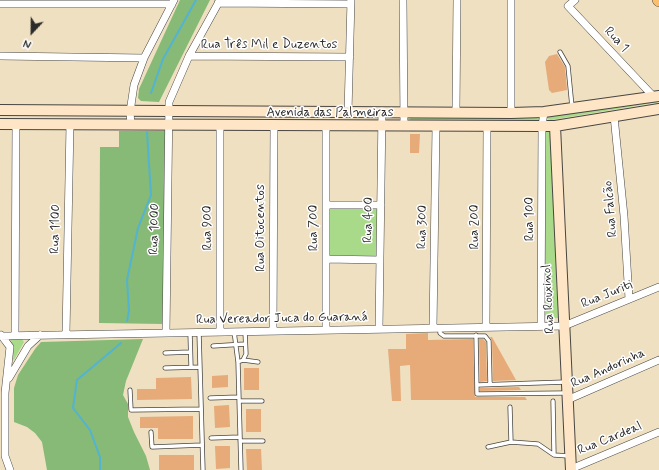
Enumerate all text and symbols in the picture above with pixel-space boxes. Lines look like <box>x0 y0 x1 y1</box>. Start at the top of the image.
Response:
north arrow <box>12 12 52 52</box>
street label: Rua 1 <box>600 24 632 56</box>
text: N <box>21 35 34 51</box>
street label: Rua Três Mil e Duzentos <box>201 37 337 53</box>
street label: Avenida das Palmeiras <box>267 105 393 121</box>
street label: Rua Falcão <box>601 180 621 238</box>
street label: Rua Oitocentos <box>253 184 269 272</box>
street label: Rua 400 <box>361 197 377 243</box>
street label: Rua 100 <box>522 197 538 241</box>
street label: Rua 1000 <box>147 203 163 255</box>
street label: Rua 1100 <box>48 204 64 254</box>
street label: Rua 700 <box>306 205 322 251</box>
street label: Rua 300 <box>415 205 431 249</box>
street label: Rua 200 <box>467 205 483 249</box>
street label: Rua 900 <box>200 206 216 250</box>
street label: Rua Rouxinol <box>539 264 559 334</box>
street label: Rua Juriti <box>579 278 635 312</box>
street label: Rua Vereador Juca do Guaraná <box>196 310 368 328</box>
street label: Rua Andorinha <box>569 346 647 392</box>
street label: Rua Cardeal <box>576 419 644 459</box>

